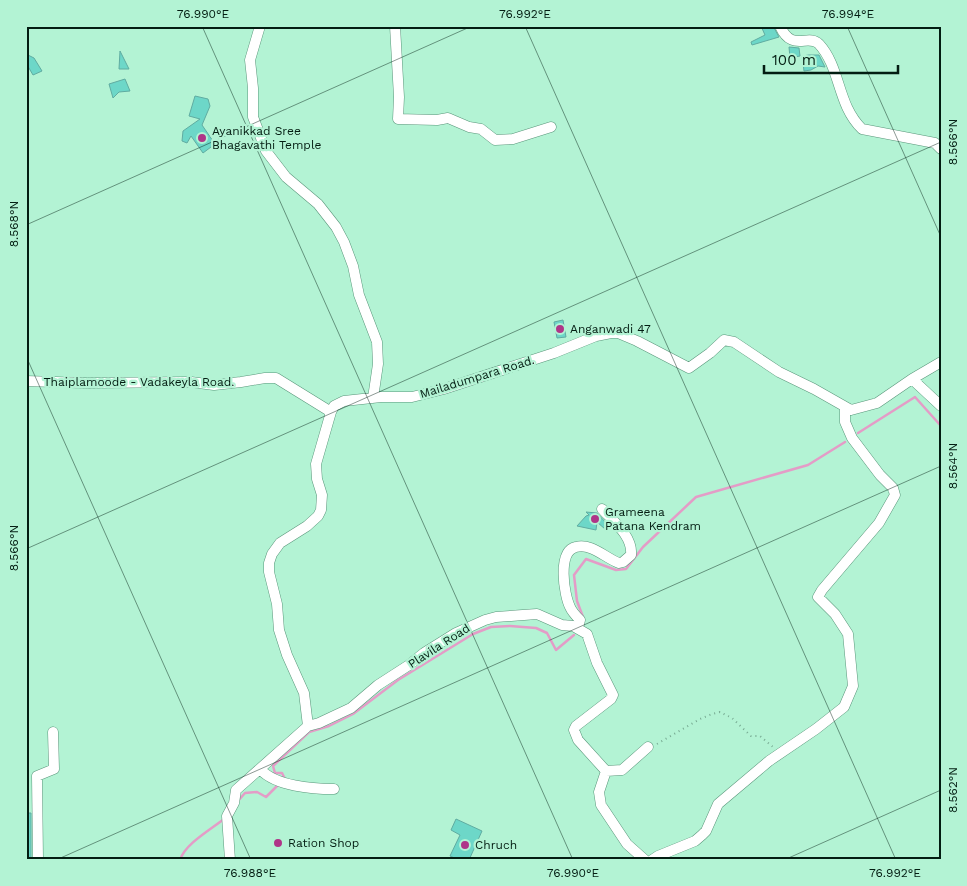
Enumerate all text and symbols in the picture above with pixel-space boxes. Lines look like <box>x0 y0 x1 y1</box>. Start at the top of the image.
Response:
text: 76.990°E <box>177 7 230 21</box>
text: 76.992°E <box>499 7 551 21</box>
text: 76.994°E <box>822 7 874 21</box>
scale bar <box>764 42 898 74</box>
text: 100 m <box>772 51 816 69</box>
text: 8.566°N <box>946 119 960 165</box>
place label: Ayanikkad Sree Bhagavathi Temple <box>212 124 322 152</box>
marker: Ayanikkad Sree Bhagavathi Temple <box>196 132 208 144</box>
text: 8.568°N <box>7 201 21 247</box>
place label: Anganwadi 47 <box>570 322 651 336</box>
marker: Anganwadi 47 <box>554 323 566 335</box>
street label: Mailadumpara Road. <box>418 353 536 401</box>
street label: Thaiplamoode - Vadakeyla Road. <box>44 375 234 389</box>
text: 8.564°N <box>946 443 960 489</box>
place label: Grameena Patana Kendram <box>605 505 701 533</box>
marker: Grameena Patana Kendram <box>589 513 601 525</box>
text: 8.566°N <box>7 525 21 571</box>
street label: Plavila Road <box>406 621 472 671</box>
text: 8.562°N <box>946 767 960 813</box>
place label: Ration Shop <box>288 836 359 850</box>
marker: Ration Shop <box>272 837 284 849</box>
place label: Chruch <box>475 838 517 852</box>
marker: Chruch <box>459 839 471 851</box>
text: 76.988°E <box>224 866 277 880</box>
text: 76.990°E <box>547 866 600 880</box>
text: 76.992°E <box>869 866 921 880</box>

